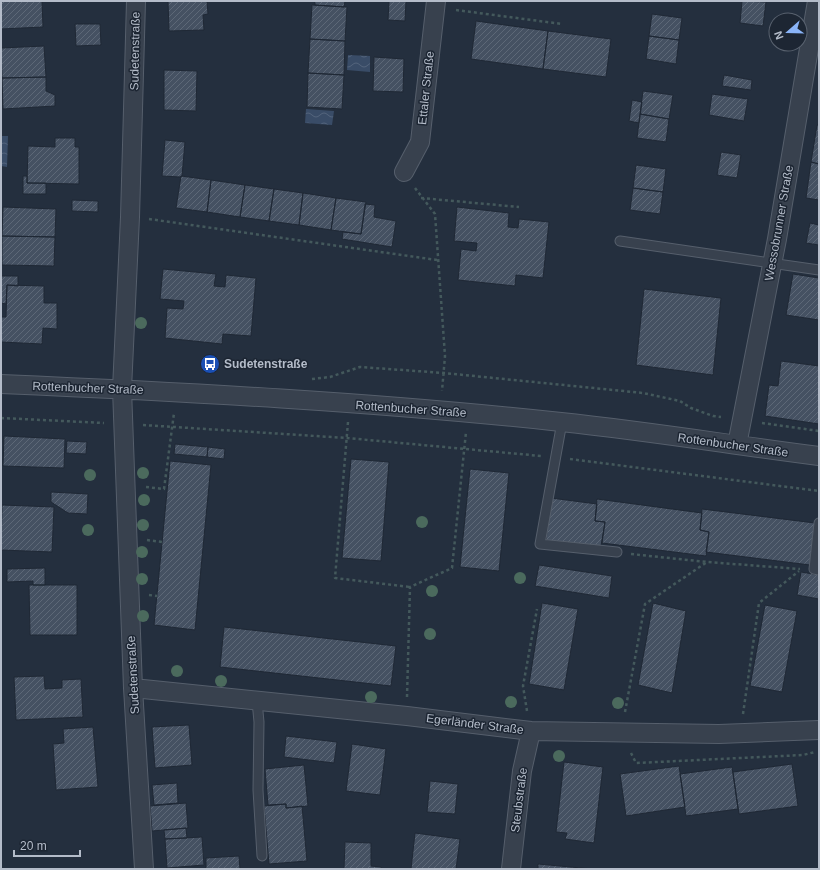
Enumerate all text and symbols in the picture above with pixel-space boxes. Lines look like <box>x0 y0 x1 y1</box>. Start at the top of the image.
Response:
street label: Sudetenstraße <box>127 11 143 90</box>
north arrow <box>768 12 808 52</box>
text: N <box>772 30 786 41</box>
street label: Ettaler Straße <box>415 50 437 126</box>
street label: Wessobrunner Straße <box>762 164 796 282</box>
bus stop icon: Sudetenstraße <box>199 353 221 375</box>
place label: Sudetenstraße <box>224 357 308 371</box>
street label: Rottenbucher Straße <box>32 379 144 397</box>
street label: Rottenbucher Straße <box>355 398 467 420</box>
street label: Rottenbucher Straße <box>677 430 789 460</box>
street label: Sudetenstraße <box>124 635 142 715</box>
street label: Egerländer Straße <box>425 711 525 737</box>
street label: Steubstraße <box>508 766 530 833</box>
scale bar <box>14 832 80 858</box>
text: 20 m <box>20 839 47 853</box>

